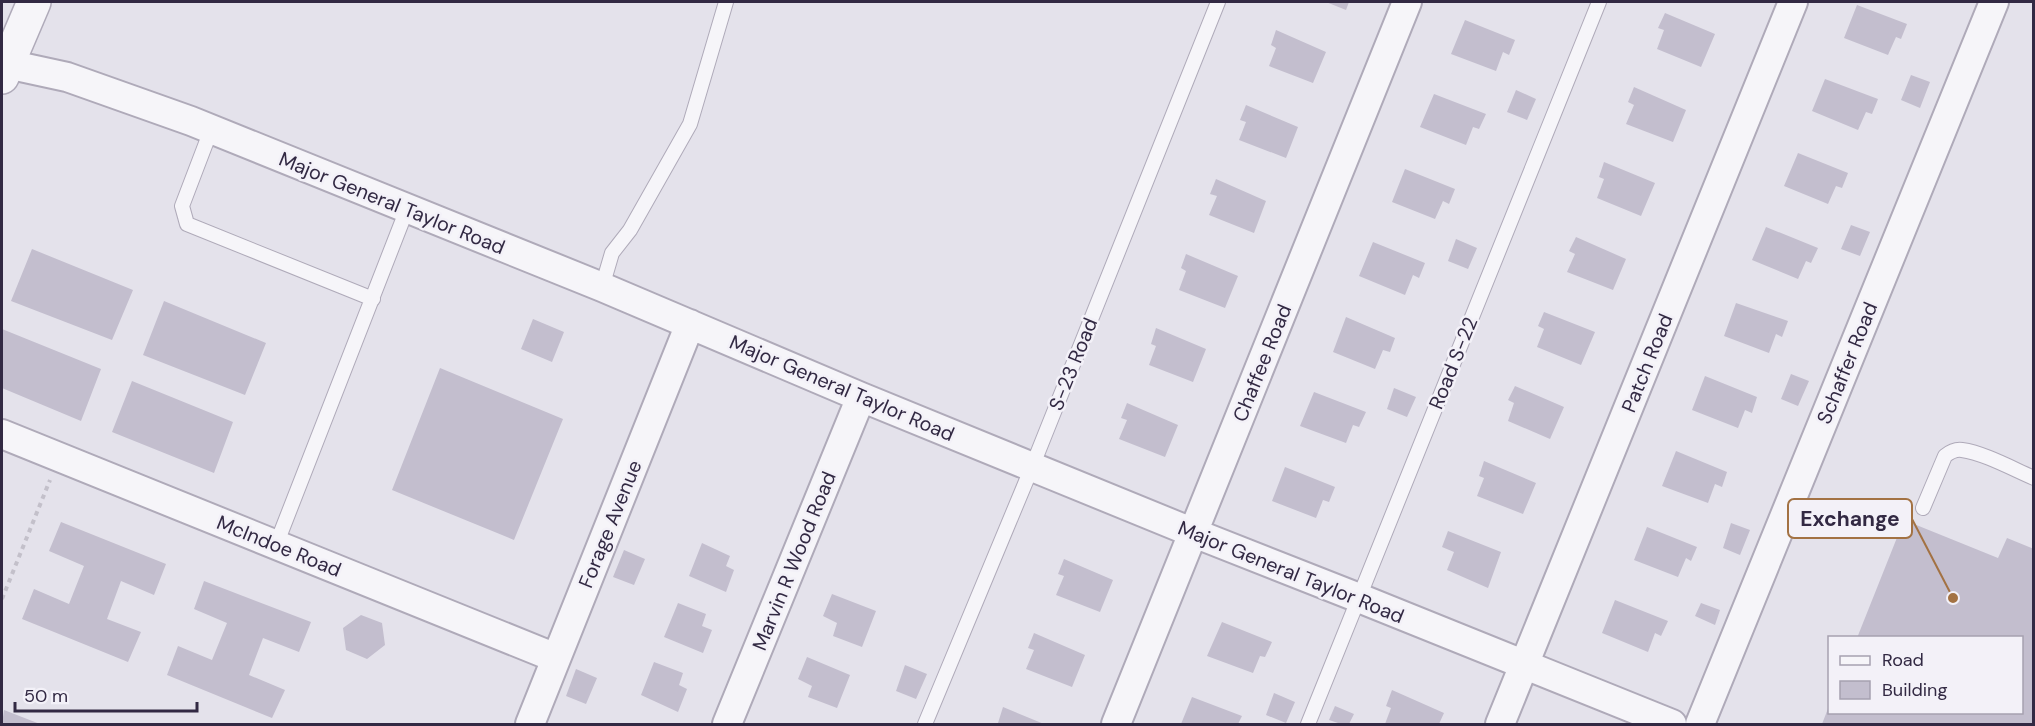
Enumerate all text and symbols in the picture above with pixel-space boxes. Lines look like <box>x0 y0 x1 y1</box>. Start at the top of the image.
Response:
street label: Major General Taylor Road <box>275 146 509 260</box>
street label: Schaffer Road <box>1811 298 1883 428</box>
street label: Chaffee Road <box>1227 300 1297 426</box>
street label: Patch Road <box>1615 310 1679 416</box>
street label: Road S-22 <box>1423 313 1483 413</box>
street label: S-23 Road <box>1043 314 1103 414</box>
street label: Major General Taylor Road <box>726 329 958 447</box>
street label: Forage Avenue <box>573 456 647 592</box>
street label: Marvin R Wood Road <box>746 468 842 654</box>
callout: Exchange <box>1788 499 1912 538</box>
text: Exchange <box>1800 505 1900 533</box>
street label: McIndoe Road <box>213 509 345 583</box>
street label: Major General Taylor Road <box>1174 515 1408 629</box>
legend <box>1828 636 2023 714</box>
text: Road <box>1882 648 1924 672</box>
scale bar <box>15 675 196 713</box>
text: Building <box>1882 678 1947 702</box>
text: 50 m <box>24 684 68 708</box>

